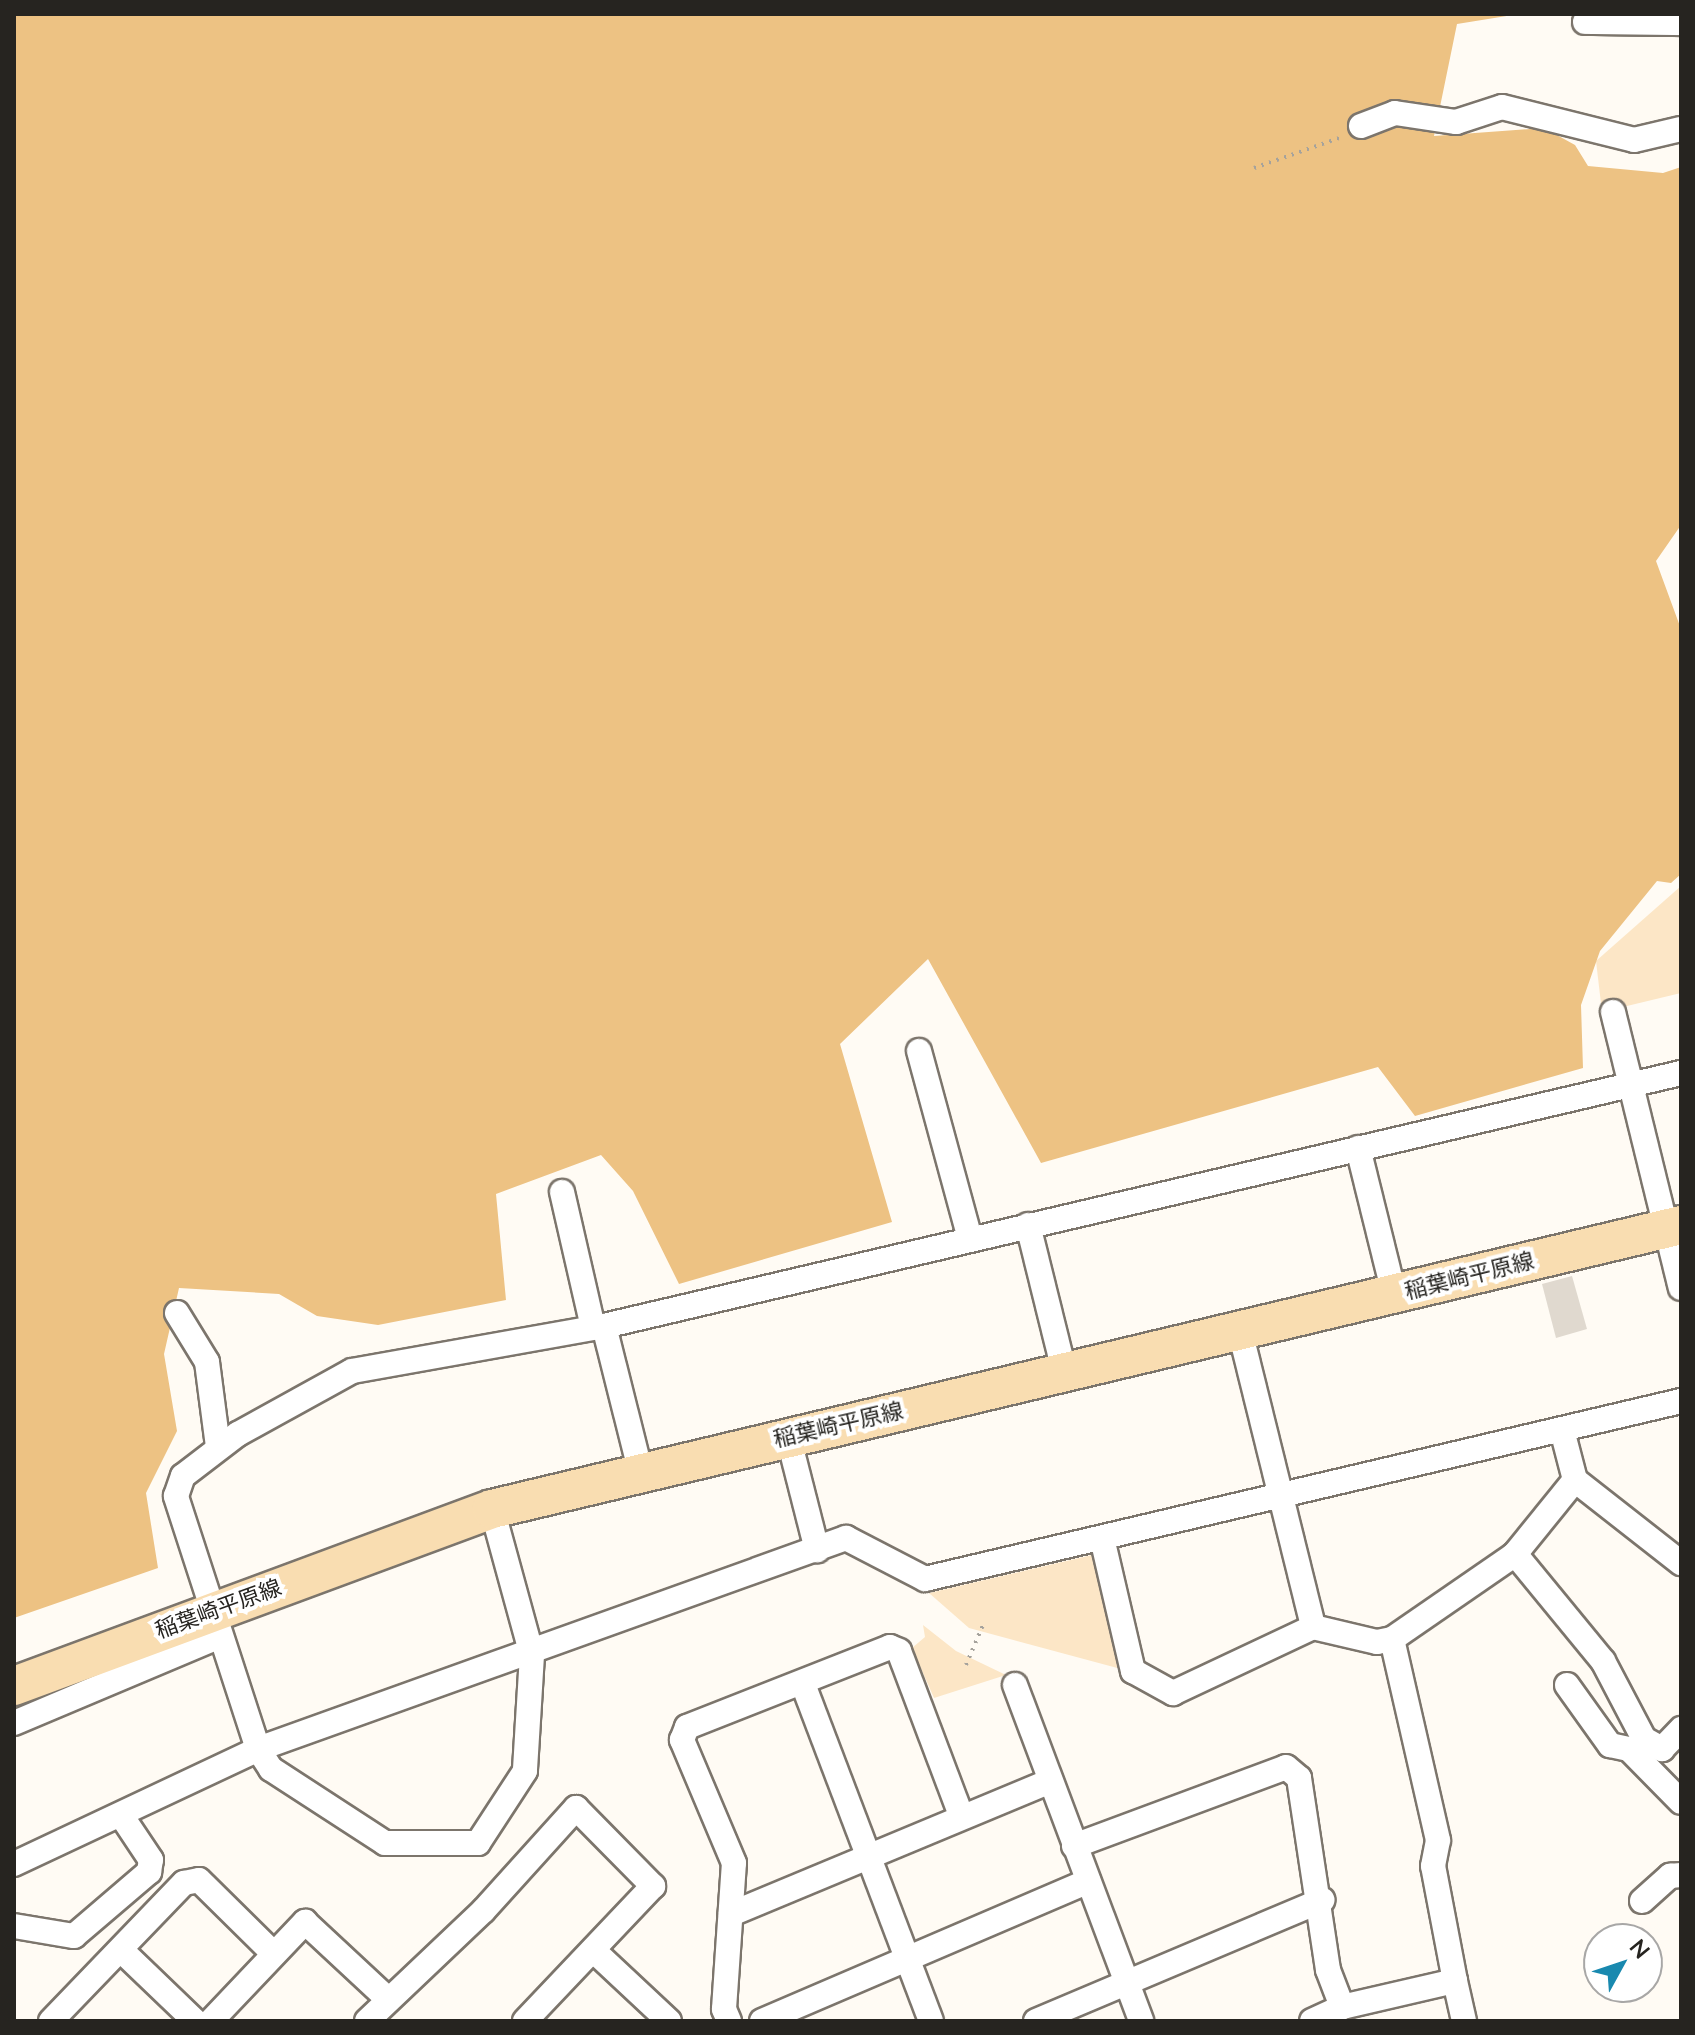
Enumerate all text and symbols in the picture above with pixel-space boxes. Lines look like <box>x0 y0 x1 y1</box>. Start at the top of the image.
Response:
street label: 稲葉崎平原線 <box>1402 1246 1536 1304</box>
street label: 稲葉崎平原線 <box>771 1396 905 1452</box>
street label: 稲葉崎平原線 <box>151 1573 285 1643</box>
north arrow <box>1583 1923 1663 2003</box>
text: N <box>1624 1933 1656 1964</box>

